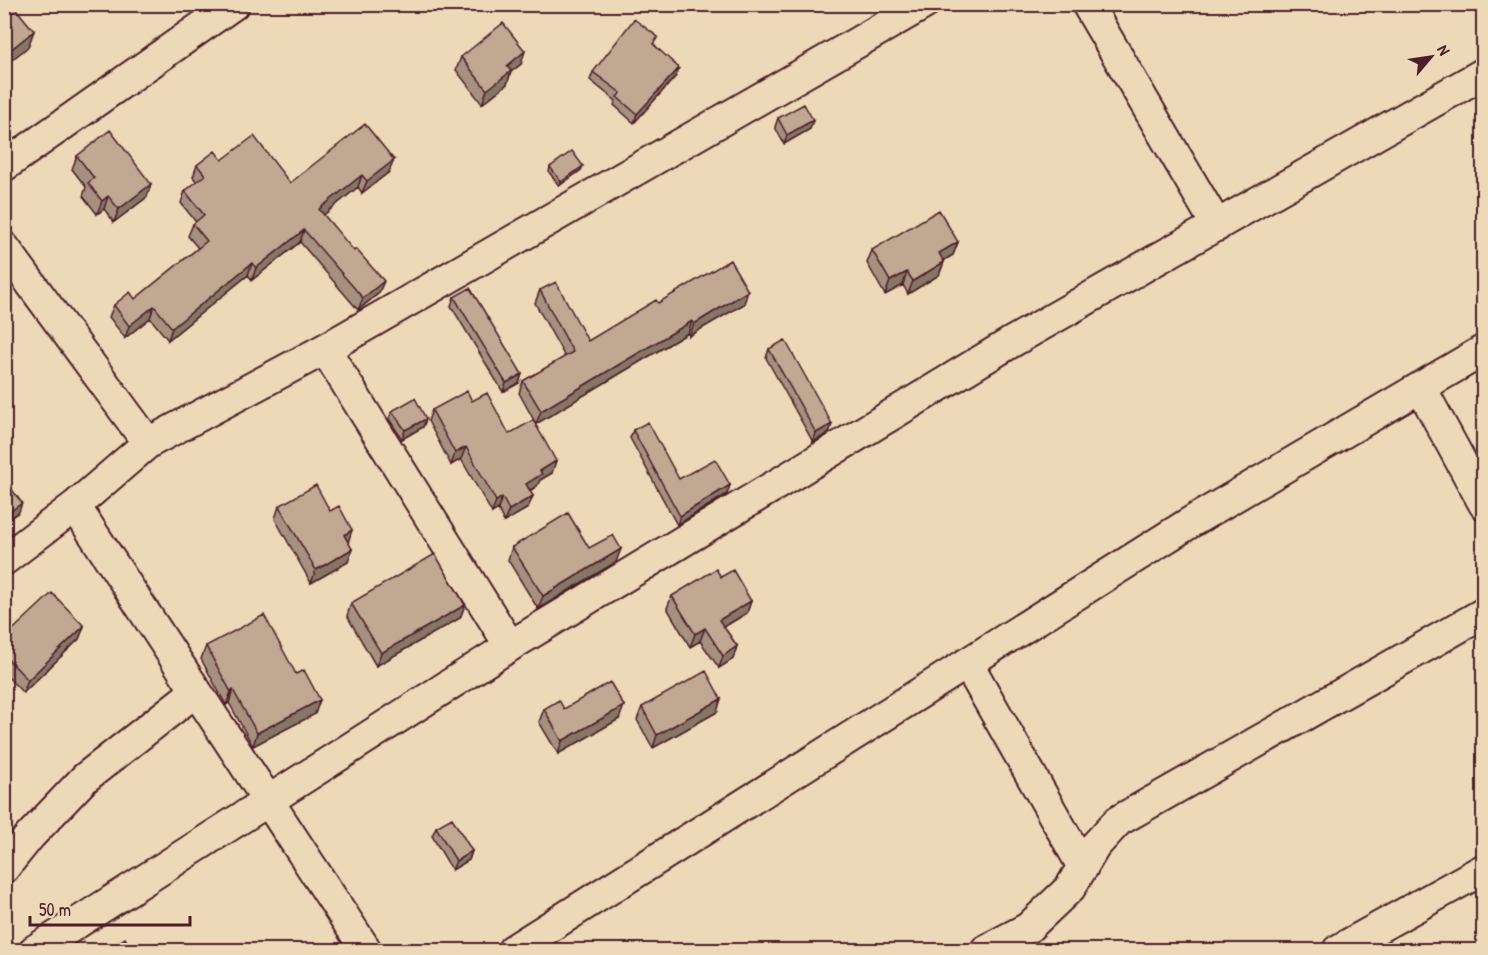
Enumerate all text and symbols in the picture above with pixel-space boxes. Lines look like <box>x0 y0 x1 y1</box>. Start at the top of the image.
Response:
north arrow <box>1401 27 1461 87</box>
text: N <box>1432 41 1456 59</box>
scale bar <box>30 889 190 927</box>
text: 50 m <box>39 897 71 922</box>

